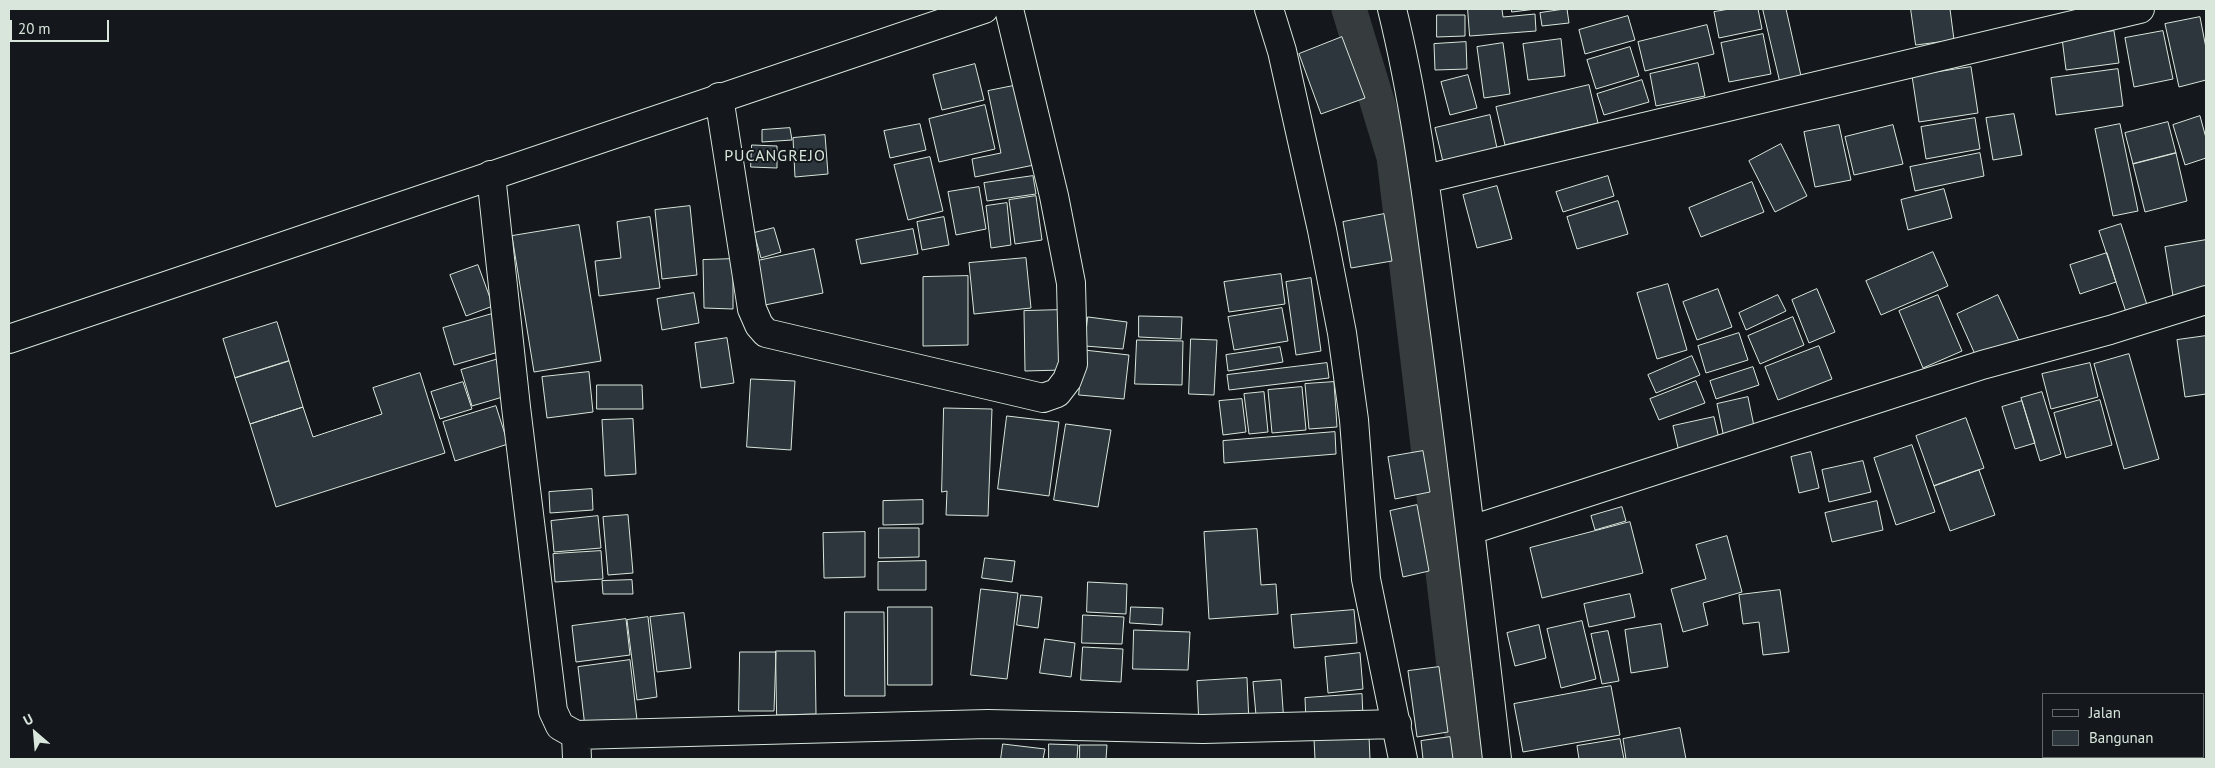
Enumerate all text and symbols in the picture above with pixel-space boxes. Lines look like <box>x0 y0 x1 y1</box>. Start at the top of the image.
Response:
scale bar <box>12 10 111 42</box>
text: 20 m <box>18 19 51 38</box>
district label: PUCANGREJO <box>723 146 827 166</box>
legend <box>2042 693 2205 758</box>
text: Jalan <box>2089 703 2121 722</box>
north arrow <box>10 708 60 758</box>
text: U <box>20 710 36 730</box>
text: Bangunan <box>2089 728 2153 747</box>

